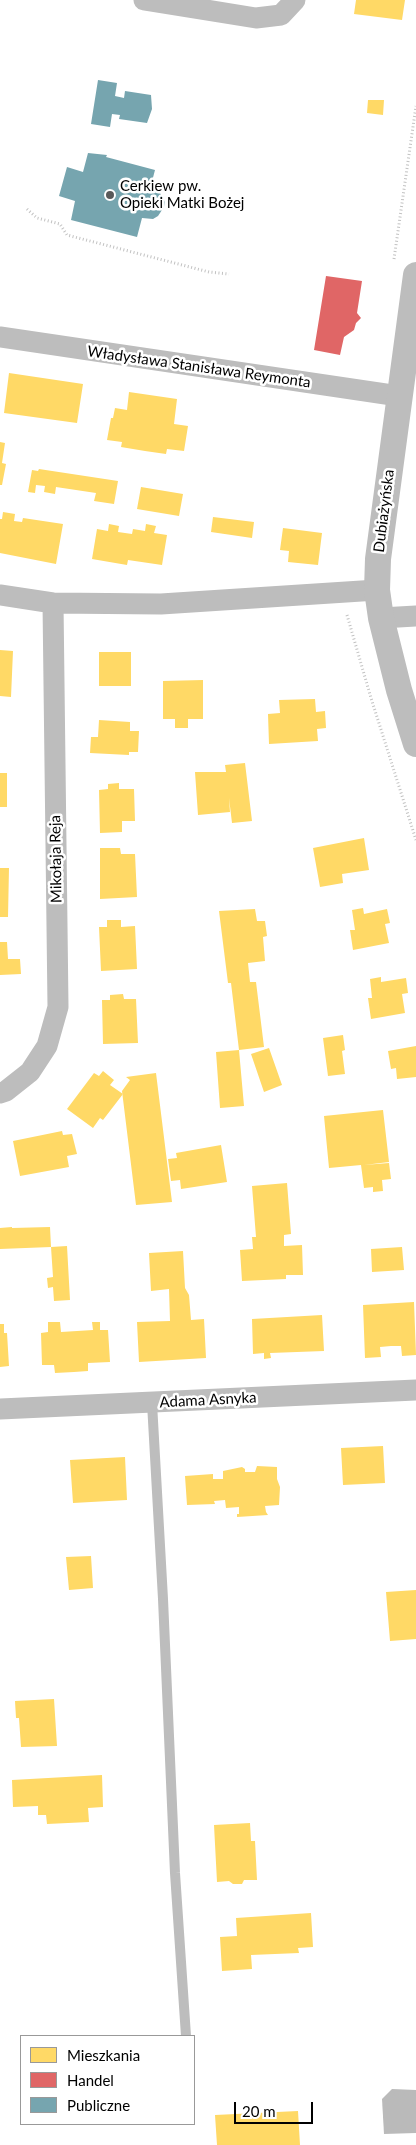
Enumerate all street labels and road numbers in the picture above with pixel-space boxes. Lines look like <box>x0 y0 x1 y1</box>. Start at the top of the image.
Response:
street label: Władysława Stanisława Reymonta <box>86 342 312 392</box>
street label: Dubiażyńska <box>370 468 398 554</box>
street label: Mikołaja Reja <box>46 815 66 903</box>
street label: Adama Asnyka <box>159 1388 257 1412</box>

